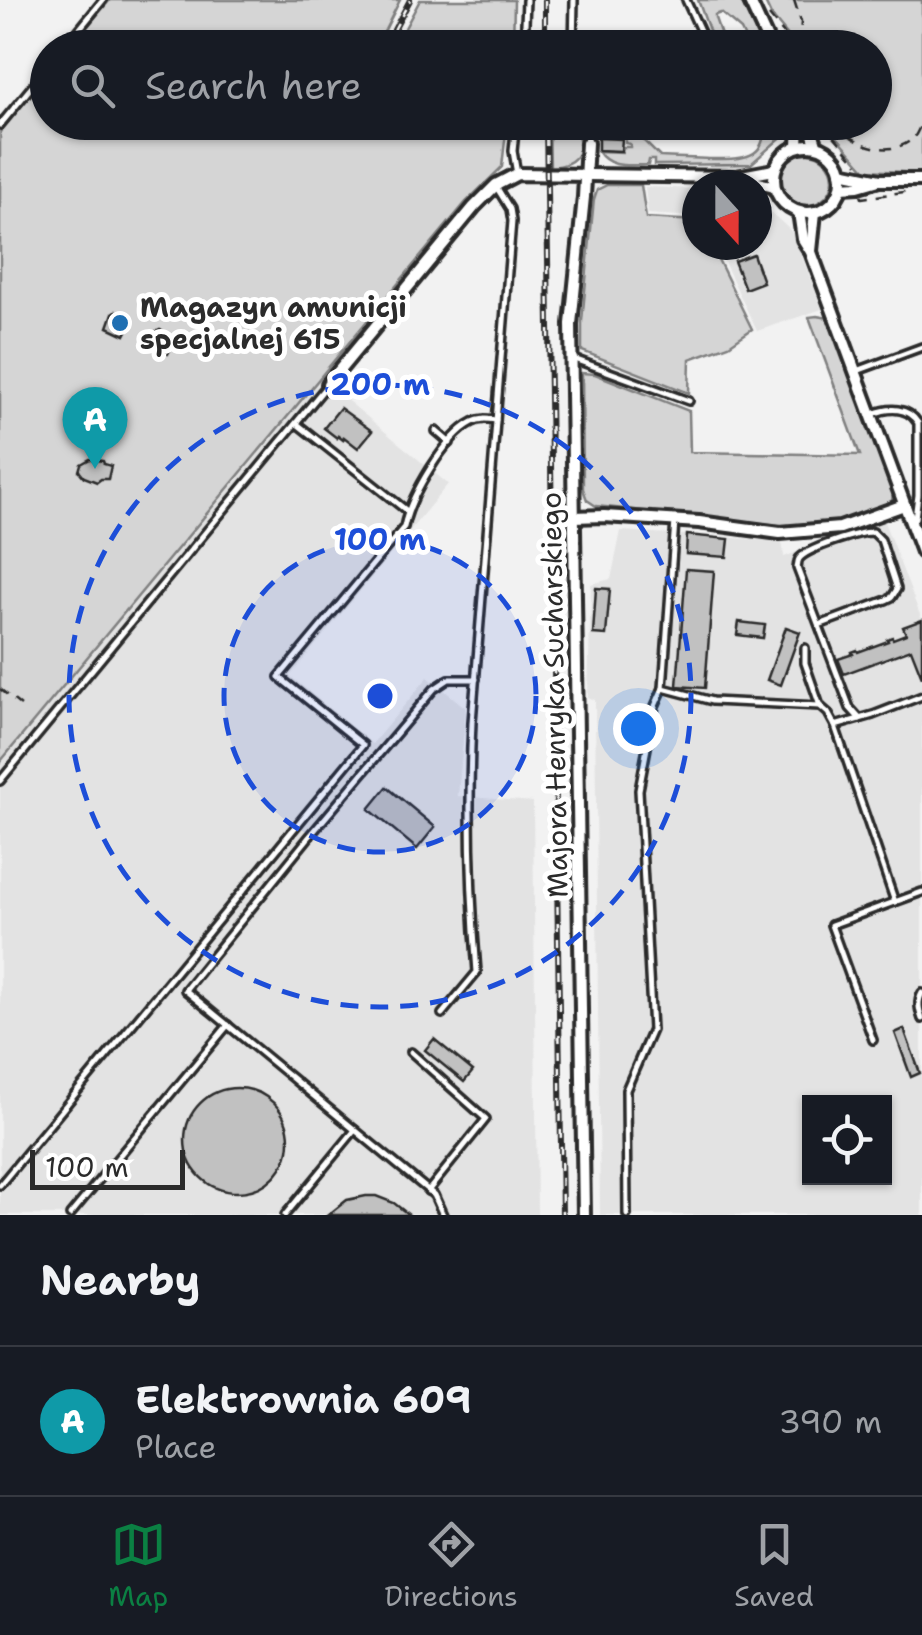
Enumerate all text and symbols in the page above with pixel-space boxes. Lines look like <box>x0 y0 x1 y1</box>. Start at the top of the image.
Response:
search box <box>30 30 892 140</box>
icon: search <box>65 58 120 113</box>
text: Search here <box>145 60 362 111</box>
north arrow <box>682 170 772 260</box>
place label: Magazyn amunicji specjalnej 615 <box>140 288 407 358</box>
marker: Magazyn amunicji specjalnej 615 <box>109 312 131 334</box>
text: 200 m <box>330 364 430 405</box>
pin: A <box>62 386 128 469</box>
street label: Majora Henryka Sucharskiego <box>531 492 577 898</box>
text: 100 m <box>334 519 426 560</box>
centre of rings <box>362 678 398 714</box>
your location <box>613 703 664 754</box>
map controls <box>802 1095 892 1185</box>
button: locate <box>802 1095 892 1185</box>
scale bar <box>30 1145 185 1190</box>
text: 100 m <box>45 1148 129 1186</box>
text: Nearby <box>40 1252 200 1308</box>
text: Elektrownia 609 <box>135 1374 472 1425</box>
text: A <box>60 1400 85 1443</box>
text: 390 m <box>779 1400 882 1443</box>
text: Place <box>135 1425 217 1468</box>
tab: Map <box>108 1517 168 1615</box>
tab: Directions <box>385 1517 518 1615</box>
tab: Saved <box>734 1517 814 1615</box>

